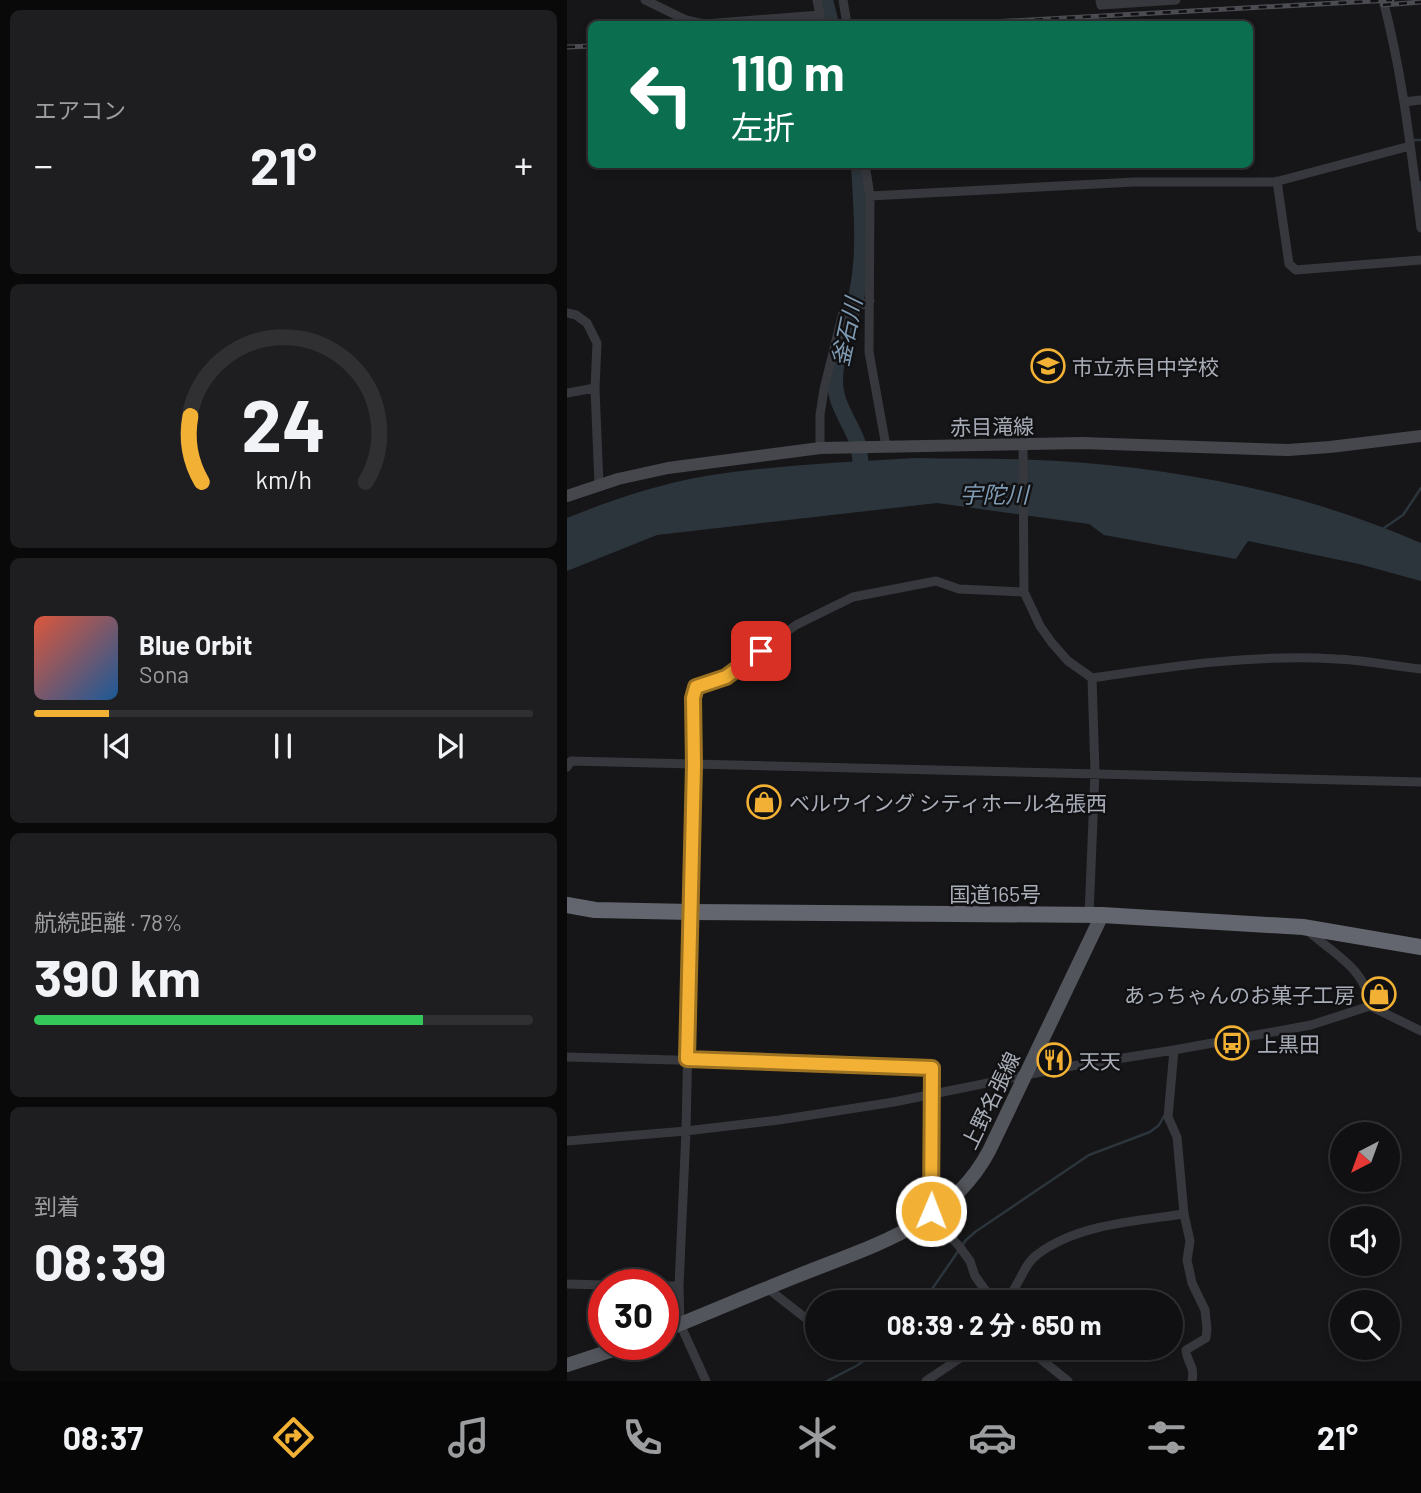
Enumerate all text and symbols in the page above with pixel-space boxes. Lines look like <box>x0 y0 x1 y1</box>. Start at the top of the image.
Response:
text: 110 m <box>731 42 845 101</box>
icon: left <box>616 49 707 140</box>
text: エアコン <box>34 96 126 124</box>
text: 左折 <box>731 107 795 145</box>
text: 21° <box>250 133 317 195</box>
text: − <box>34 141 53 187</box>
text: + <box>514 141 533 187</box>
water label: 釜石川 <box>825 292 867 369</box>
school or university icon: 市立赤目中学校 <box>1029 347 1067 385</box>
place label: 市立赤目中学校 <box>1072 354 1219 379</box>
text: 24 <box>241 380 326 468</box>
street label: 赤目滝線 <box>950 413 1034 439</box>
text: km/h <box>255 464 312 494</box>
water label: 宇陀川 <box>960 480 1032 508</box>
pin <box>731 621 791 681</box>
text: Blue Orbit <box>139 629 252 660</box>
icon: arrive <box>742 632 780 670</box>
text: Sona <box>139 660 189 688</box>
icon: previous <box>98 727 136 765</box>
icon: pause <box>264 727 302 765</box>
icon: next <box>431 727 469 765</box>
shop icon: ベルウイング シティホール名張西 <box>745 783 783 821</box>
place label: ベルウイング シティホール名張西 <box>789 790 1107 815</box>
street label: 国道165号 <box>949 881 1041 906</box>
text: 航続距離 · 78% <box>34 908 182 936</box>
text: 390 km <box>34 945 201 1007</box>
shop icon: あっちゃんのお菓子工房 <box>1360 975 1398 1013</box>
place label: あっちゃんのお菓子工房 <box>1124 982 1355 1007</box>
bus stop icon: 上黒田 <box>1213 1024 1251 1062</box>
place label: 上黒田 <box>1257 1031 1320 1056</box>
restaurant icon: 天天 <box>1035 1041 1073 1079</box>
street label: 上野名張線 <box>956 1047 1024 1153</box>
place label: 天天 <box>1079 1048 1121 1073</box>
north arrow <box>1330 1122 1400 1192</box>
map controls <box>1330 1122 1400 1360</box>
position arrow <box>894 1174 968 1248</box>
text: 到着 <box>34 1192 80 1220</box>
button: sound <box>1330 1206 1400 1276</box>
text: 08:39 <box>34 1229 166 1291</box>
speed limit sign: 30 <box>588 1269 679 1360</box>
button: search <box>1330 1290 1400 1360</box>
text: 08:39 · 2 分 · 650 m <box>887 1309 1101 1340</box>
icon: directions <box>269 1413 318 1462</box>
icon: music <box>444 1413 493 1462</box>
icon: phone <box>618 1413 667 1462</box>
icon: climate <box>793 1413 842 1462</box>
icon: car <box>968 1413 1017 1462</box>
icon: filters <box>1142 1413 1191 1462</box>
text: 08:37 <box>63 1418 143 1456</box>
text: 21° <box>1317 1418 1358 1456</box>

